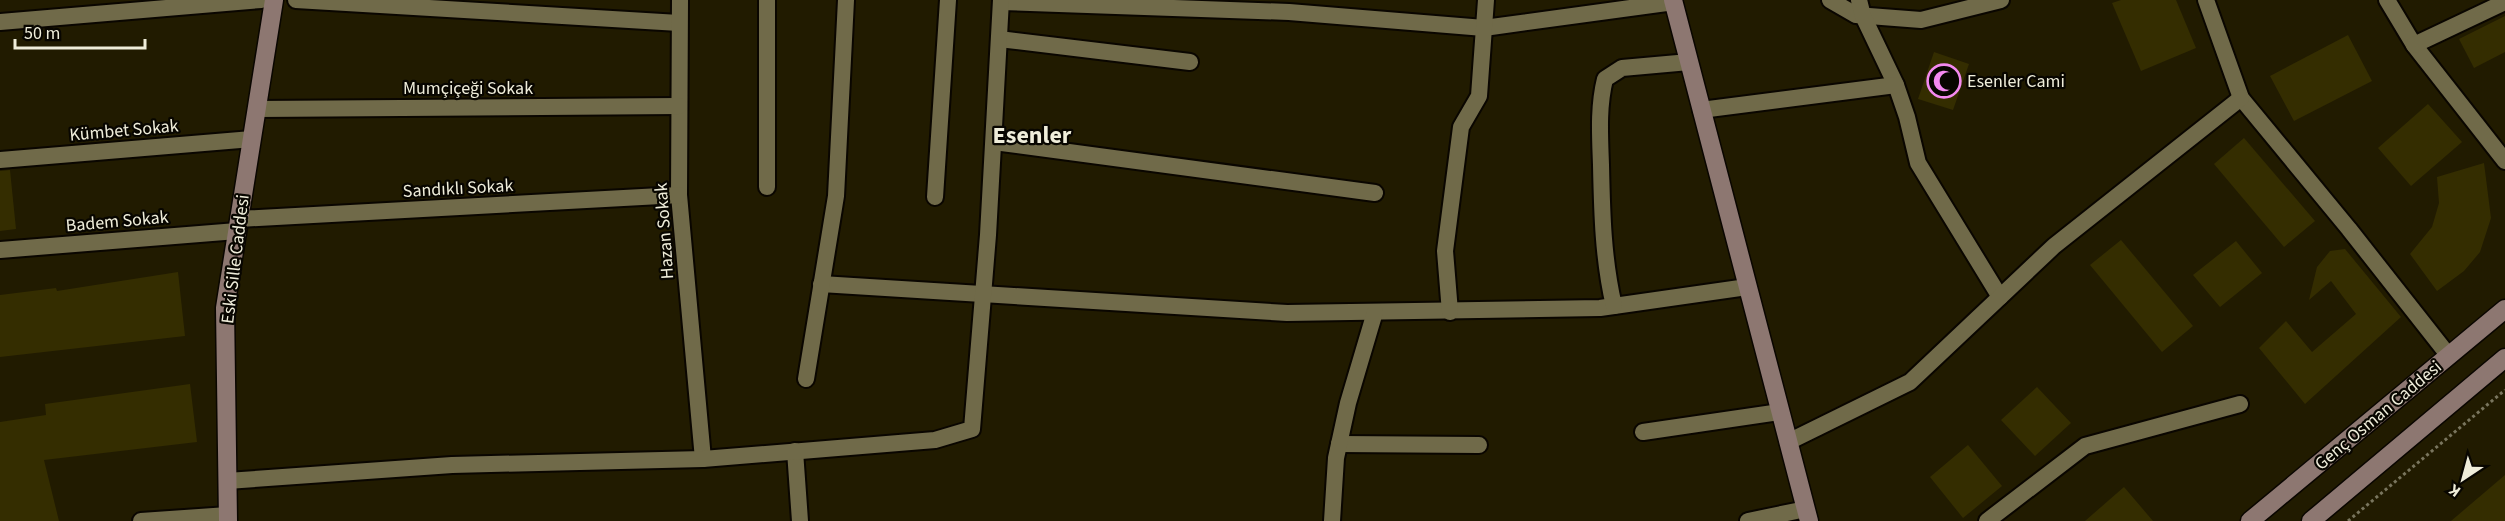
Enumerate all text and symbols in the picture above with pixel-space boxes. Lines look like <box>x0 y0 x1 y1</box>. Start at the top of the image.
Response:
scale bar <box>15 12 146 50</box>
text: 50 m <box>24 21 60 46</box>
mosque icon: Esenler Cami <box>1926 63 1962 99</box>
place label: Esenler Cami <box>1967 69 2065 94</box>
street label: Mumçiçeği Sokak <box>403 76 533 101</box>
street label: Kümbet Sokak <box>68 113 180 148</box>
district label: Esenler <box>993 118 1072 153</box>
street label: Sandıklı Sokak <box>402 173 514 204</box>
street label: Hazan Sokak <box>649 182 680 280</box>
street label: Eski Sille Caddesi <box>215 193 256 325</box>
street label: Badem Sokak <box>65 205 170 238</box>
street label: Genç Osman Caddesi <box>2309 355 2447 476</box>
north arrow <box>2433 449 2493 509</box>
text: K <box>2444 478 2465 502</box>

